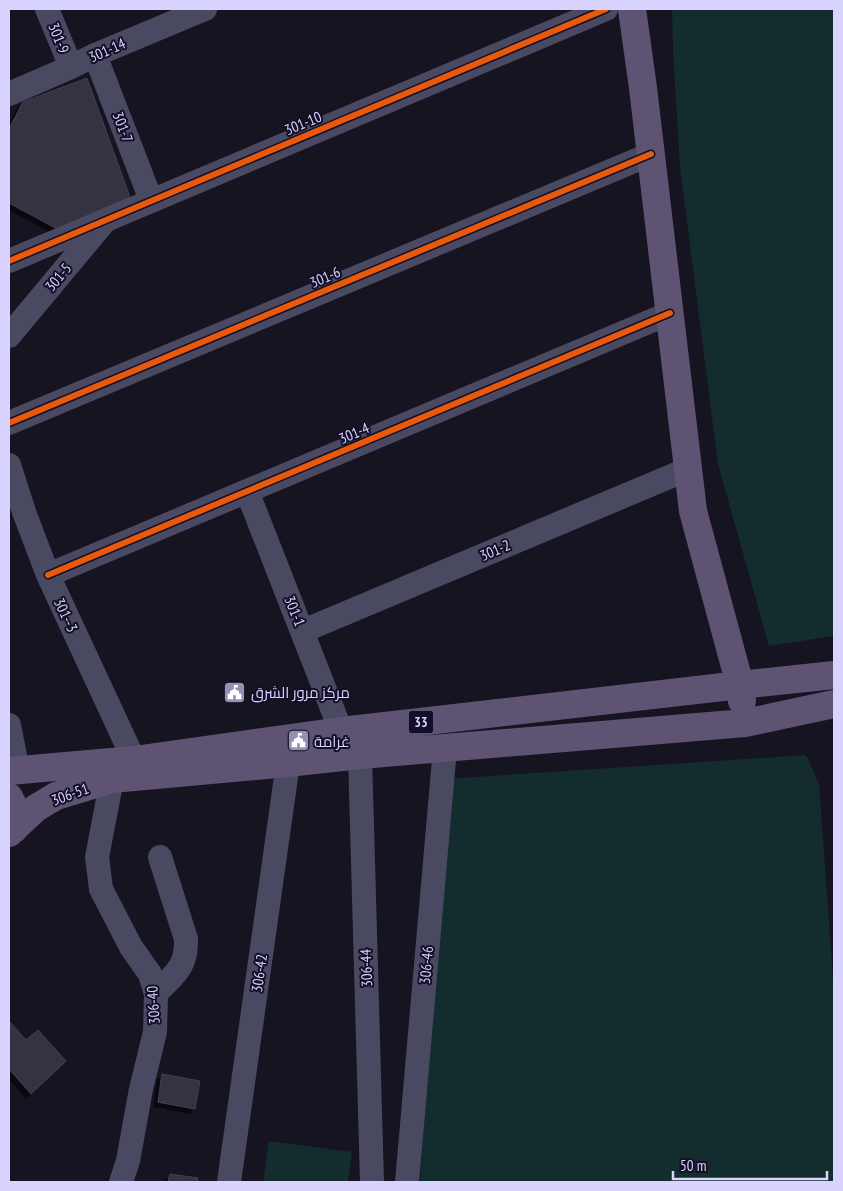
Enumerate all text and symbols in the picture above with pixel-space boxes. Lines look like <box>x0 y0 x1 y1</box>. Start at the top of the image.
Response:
street label: 301-9 <box>44 20 74 56</box>
street label: 301-14 <box>86 33 128 66</box>
street label: 301-10 <box>282 107 324 139</box>
street label: 301-7 <box>109 109 137 145</box>
street label: 301-5 <box>41 259 75 295</box>
street label: 301-6 <box>307 262 343 292</box>
street label: 301-4 <box>336 418 372 448</box>
street label: 301-2 <box>477 535 513 565</box>
street label: 301-1 <box>280 593 310 629</box>
street label: 301--3 <box>50 595 82 635</box>
public building icon: مرکز مرور الشرق <box>223 680 247 704</box>
place label: مرکز مرور الشرق <box>251 683 350 703</box>
road number: 33 <box>408 710 434 734</box>
public building icon: غرامة <box>286 729 310 753</box>
place label: غرامة <box>314 732 350 751</box>
street label: 306-51 <box>49 779 91 809</box>
street label: 306-46 <box>415 945 437 985</box>
street label: 306-44 <box>356 948 376 987</box>
street label: 306-42 <box>247 953 271 993</box>
street label: 306-40 <box>142 985 164 1025</box>
scale bar <box>673 1148 827 1180</box>
text: 50 m <box>680 1156 706 1175</box>

